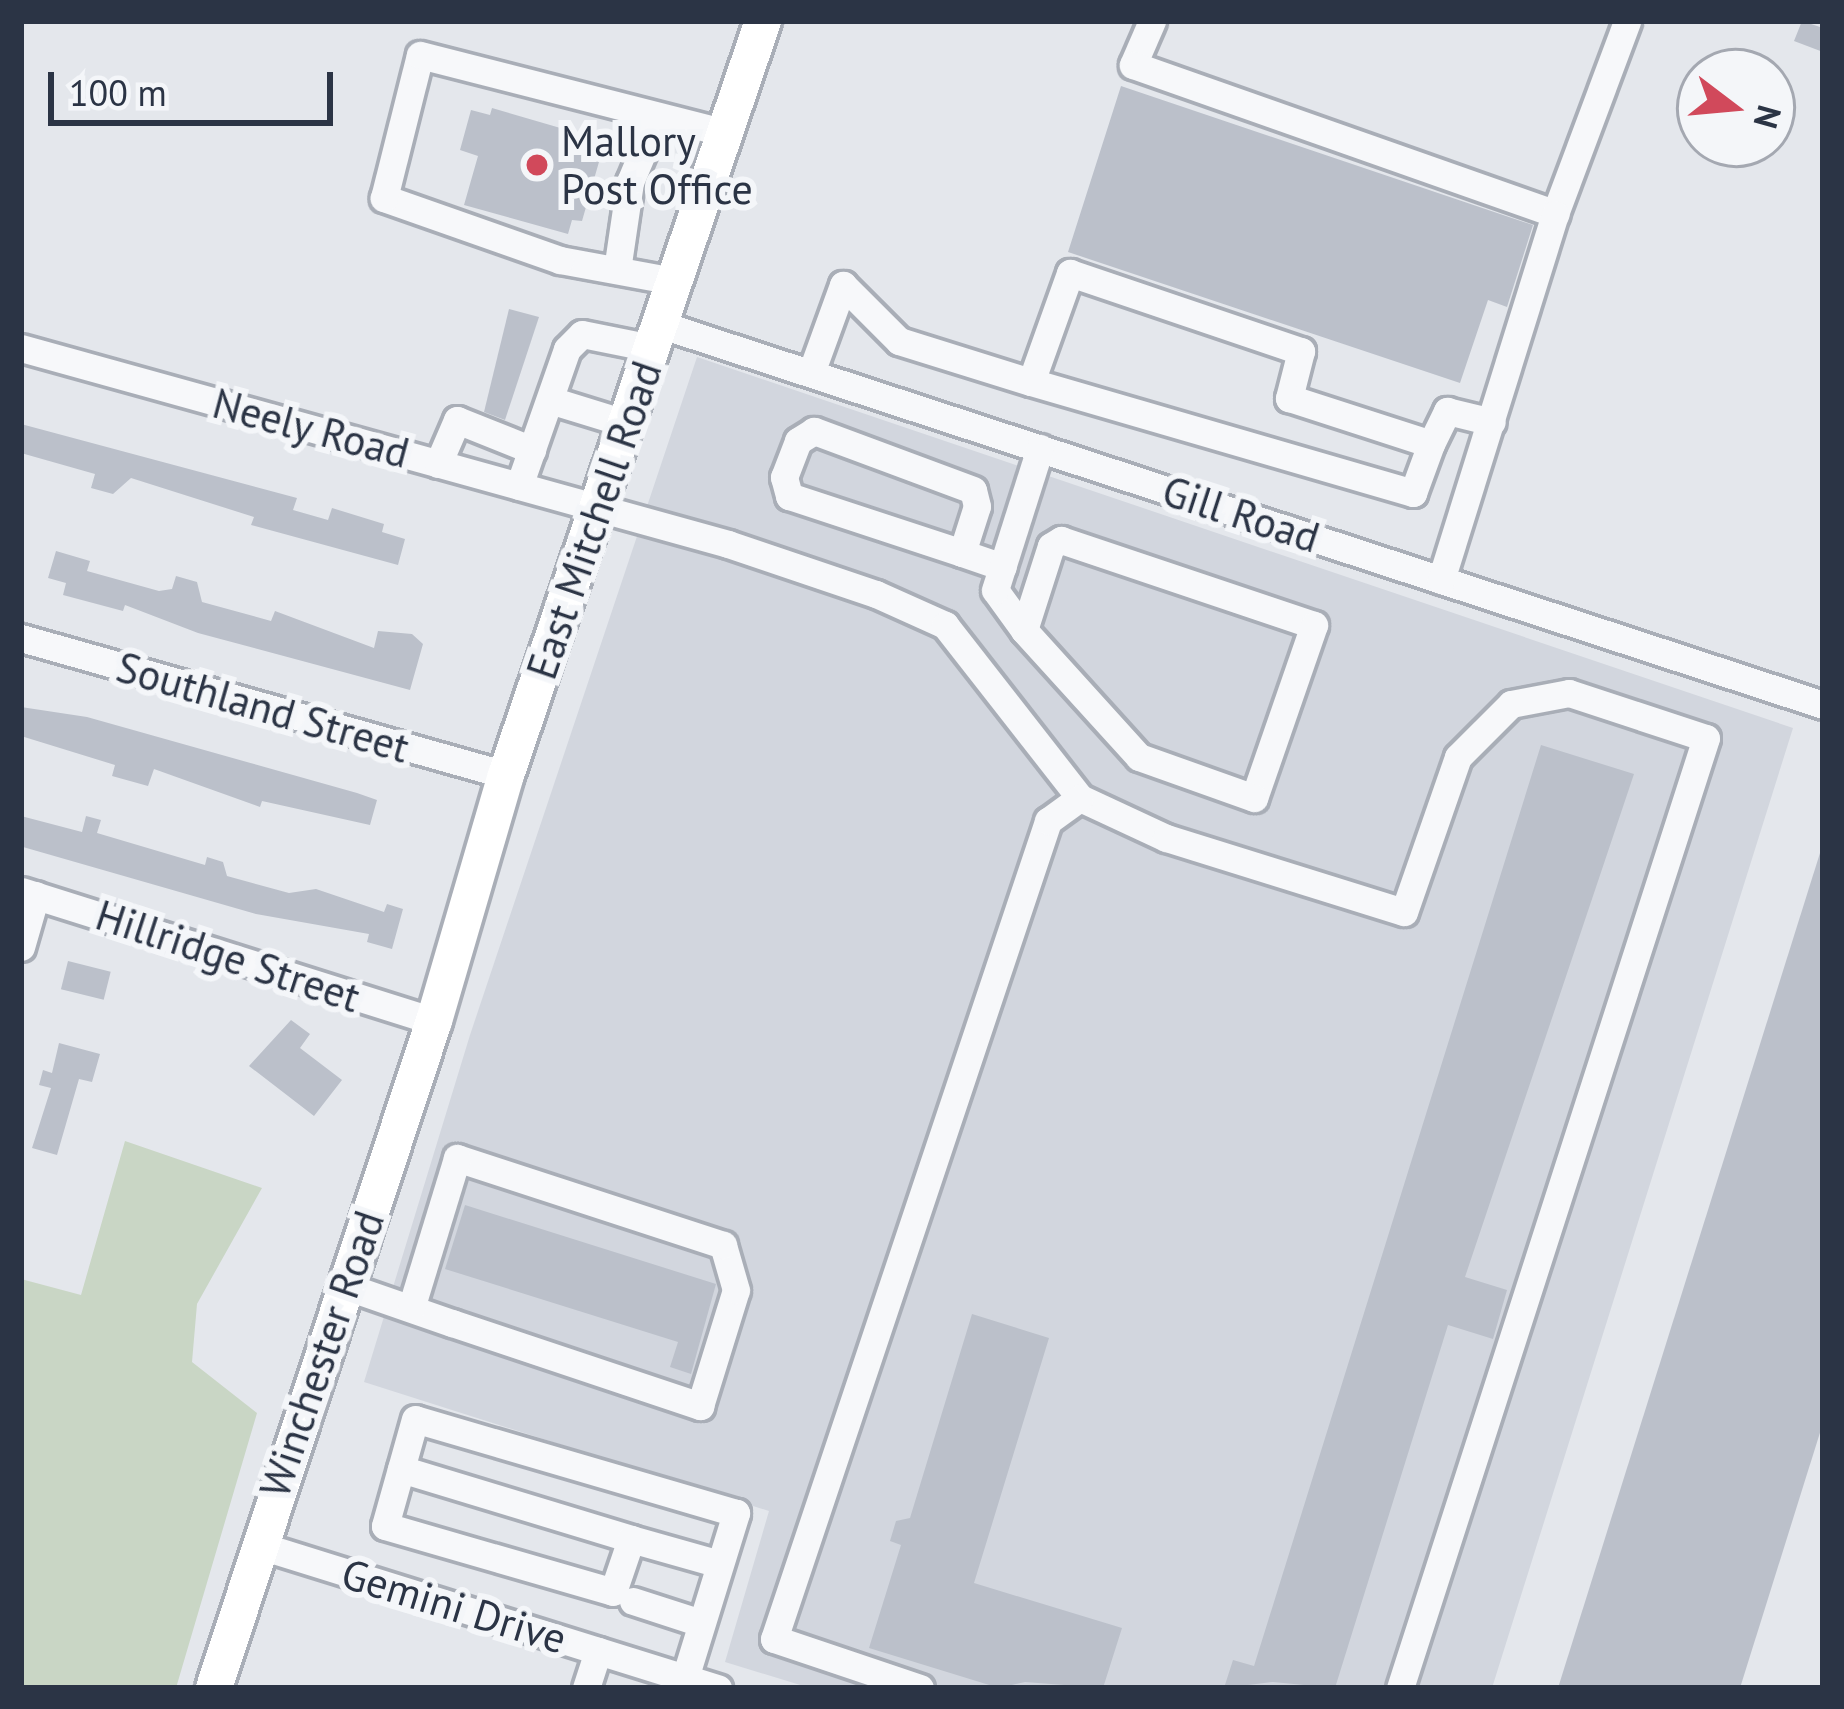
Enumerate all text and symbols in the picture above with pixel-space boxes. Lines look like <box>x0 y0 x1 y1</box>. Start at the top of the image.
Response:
scale bar <box>54 48 339 122</box>
north arrow <box>1676 48 1796 168</box>
text: 100 m <box>69 69 167 116</box>
text: N <box>1745 101 1792 134</box>
place label: Mallory Post Office <box>561 116 753 214</box>
marker: Mallory Post Office <box>524 152 550 178</box>
street label: East Mitchell Road <box>516 355 672 685</box>
street label: Neely Road <box>207 377 415 479</box>
street label: Gill Road <box>1156 465 1326 563</box>
street label: Southland Street <box>111 641 415 773</box>
street label: Hillridge Street <box>90 890 366 1022</box>
street label: Winchester Road <box>249 1204 395 1504</box>
street label: Gemini Drive <box>336 1548 572 1664</box>

